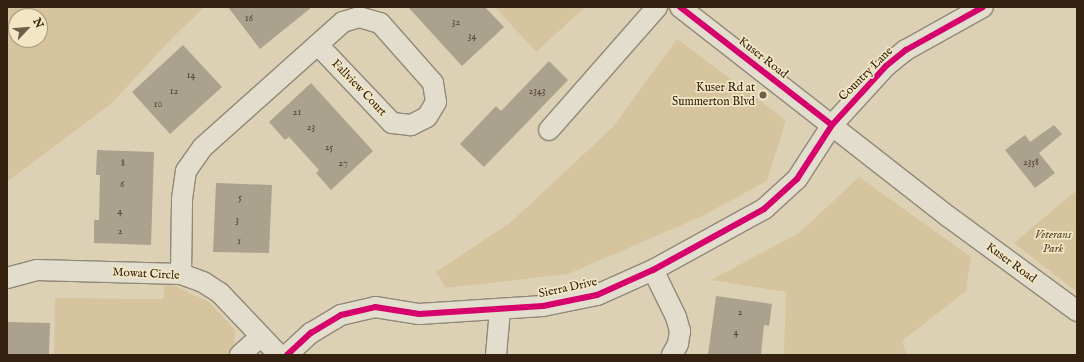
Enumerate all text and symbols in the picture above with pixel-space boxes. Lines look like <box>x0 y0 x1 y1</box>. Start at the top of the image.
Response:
north arrow <box>8 8 48 48</box>
house number: 16 <box>245 13 253 25</box>
text: N <box>30 16 46 31</box>
house number: 32 <box>452 17 460 29</box>
house number: 34 <box>468 31 476 43</box>
street label: Kuser Road <box>735 34 791 82</box>
street label: Country Lane <box>836 44 896 104</box>
street label: Fallview Court <box>328 57 390 119</box>
house number: 14 <box>187 70 195 82</box>
place label: Kuser Rd at Summerton Blvd <box>672 81 755 109</box>
house number: 12 <box>170 86 178 98</box>
house number: 2343 <box>528 86 546 98</box>
marker: Kuser Rd at Summerton Blvd <box>758 90 768 100</box>
house number: 10 <box>154 99 162 111</box>
house number: 21 <box>293 107 301 119</box>
house number: 23 <box>307 122 315 134</box>
house number: 25 <box>325 142 333 154</box>
house number: 2358 <box>1023 157 1039 169</box>
house number: 8 <box>121 158 125 170</box>
house number: 27 <box>338 158 348 170</box>
house number: 6 <box>120 179 124 191</box>
house number: 5 <box>238 192 242 204</box>
house number: 4 <box>118 206 122 218</box>
house number: 3 <box>235 215 239 227</box>
house number: 2 <box>118 226 122 238</box>
park label: Veterans Park <box>1035 228 1071 256</box>
house number: 1 <box>237 236 241 248</box>
street label: Kuser Road <box>983 240 1039 286</box>
street label: Mowat Circle <box>112 265 180 283</box>
street label: Sierra Drive <box>537 275 599 301</box>
house number: 2 <box>738 307 742 319</box>
house number: 4 <box>734 327 738 339</box>

